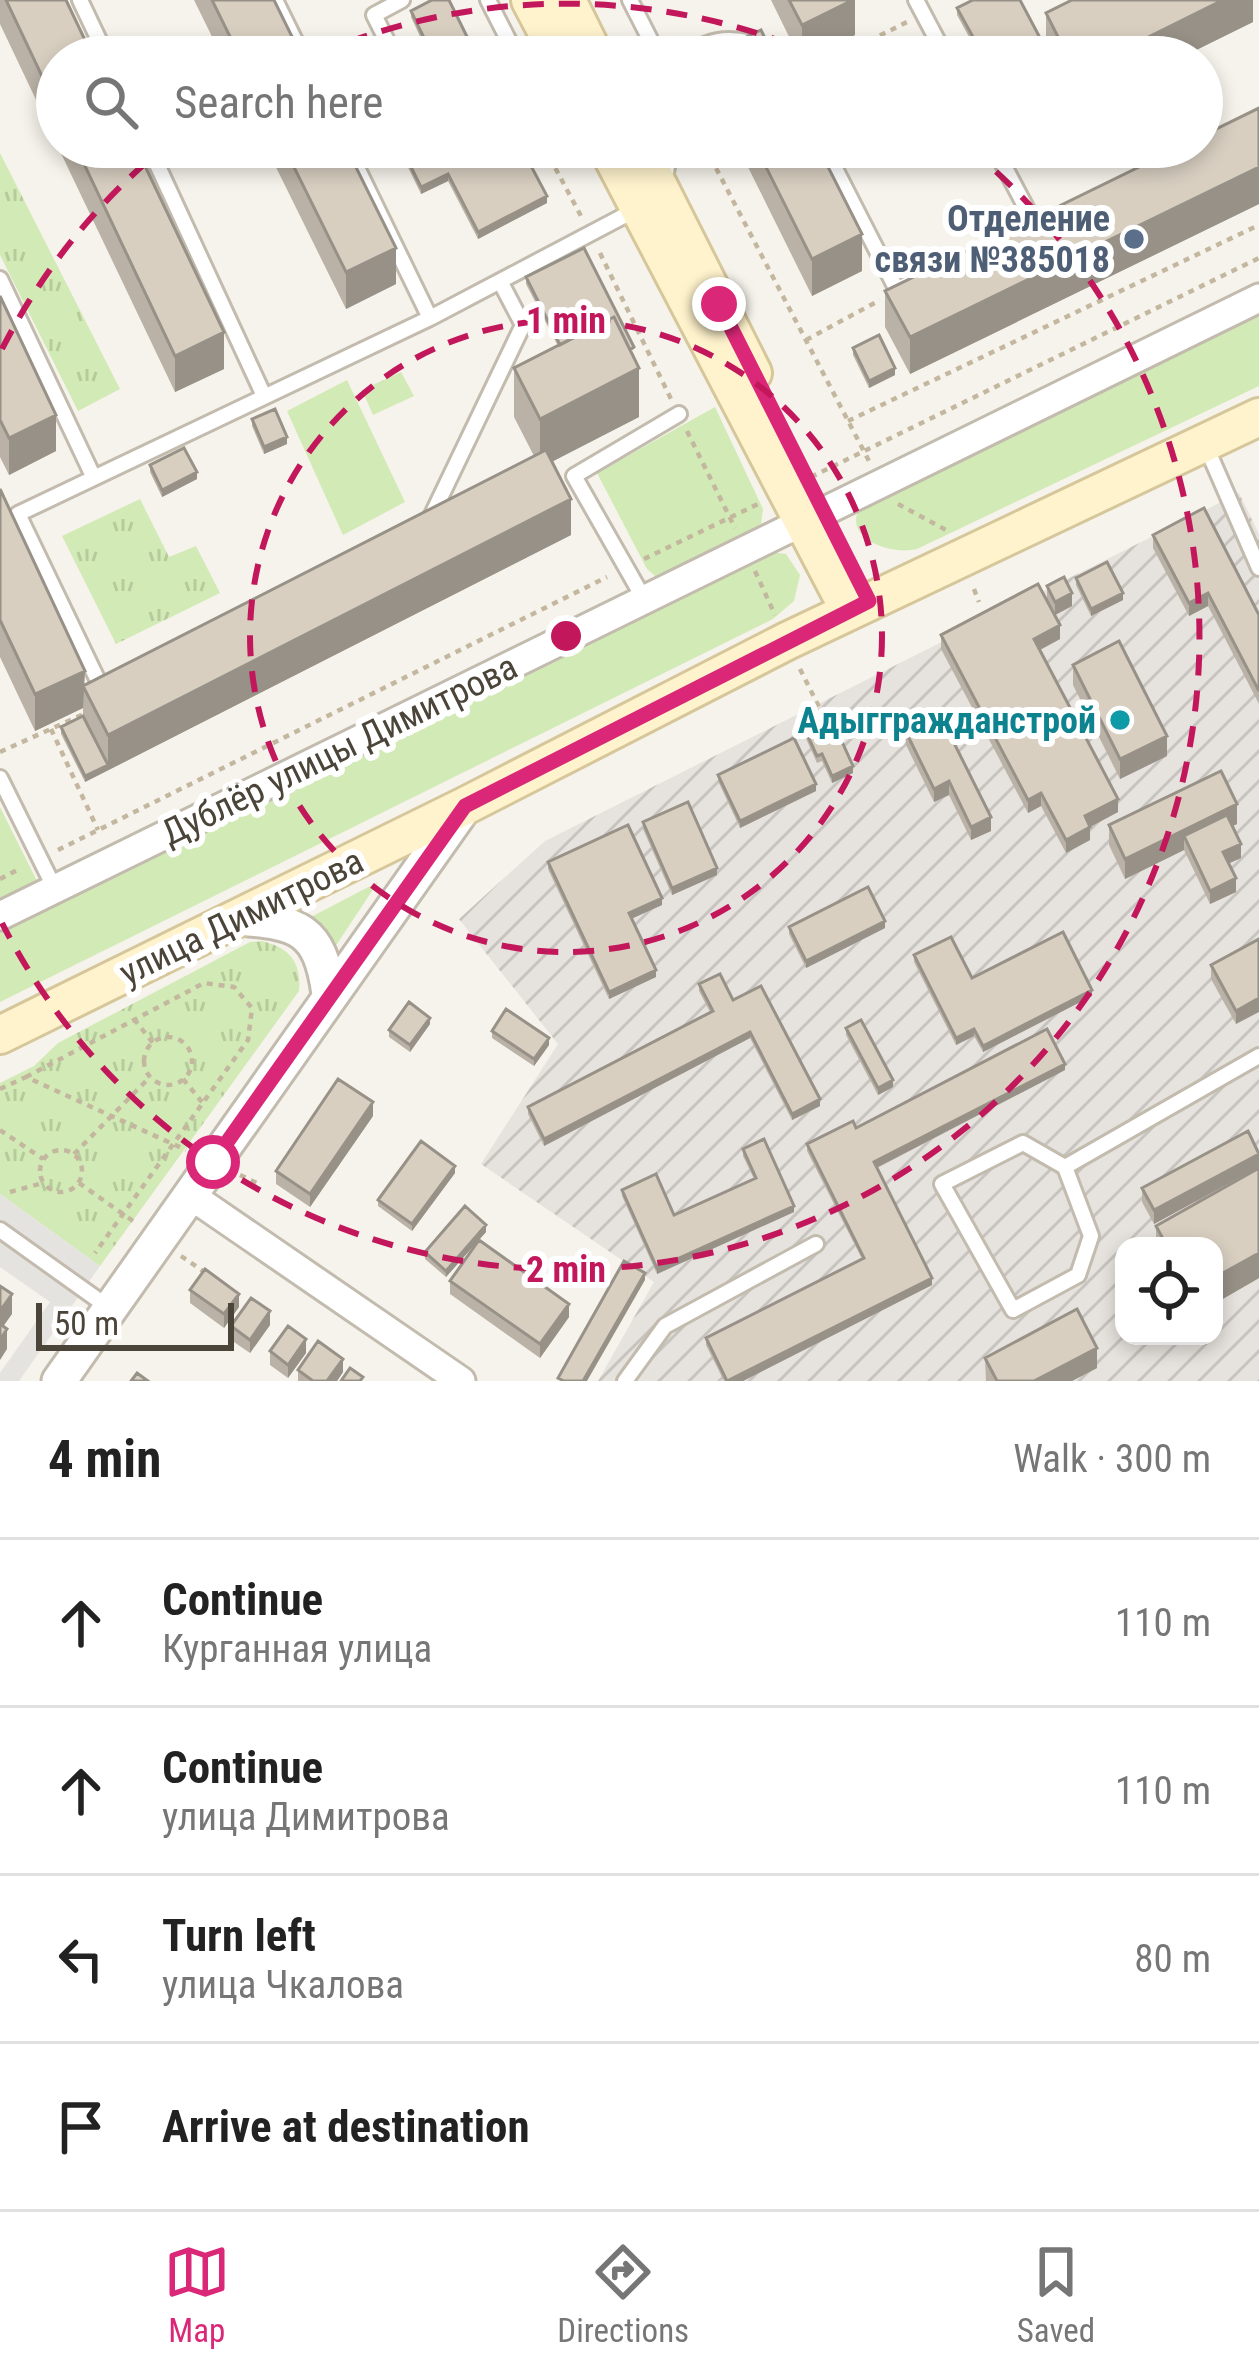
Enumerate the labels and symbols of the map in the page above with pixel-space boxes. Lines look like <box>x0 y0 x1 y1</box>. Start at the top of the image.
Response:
place label: Отделение связи №385018 <box>875 198 1110 281</box>
marker: Отделение связи №385018 <box>1121 226 1147 252</box>
route end <box>692 277 746 331</box>
text: 1 min <box>526 300 606 342</box>
centre of rings <box>545 615 587 657</box>
street label: Дублёр улицы Димитрова <box>155 645 524 854</box>
place label: Адыггражданстрой <box>797 700 1096 742</box>
marker: Адыггражданстрой <box>1107 707 1133 733</box>
street label: улица Димитрова <box>113 840 370 994</box>
route start <box>186 1135 240 1189</box>
text: 2 min <box>526 1249 606 1291</box>
scale bar <box>36 1297 234 1350</box>

